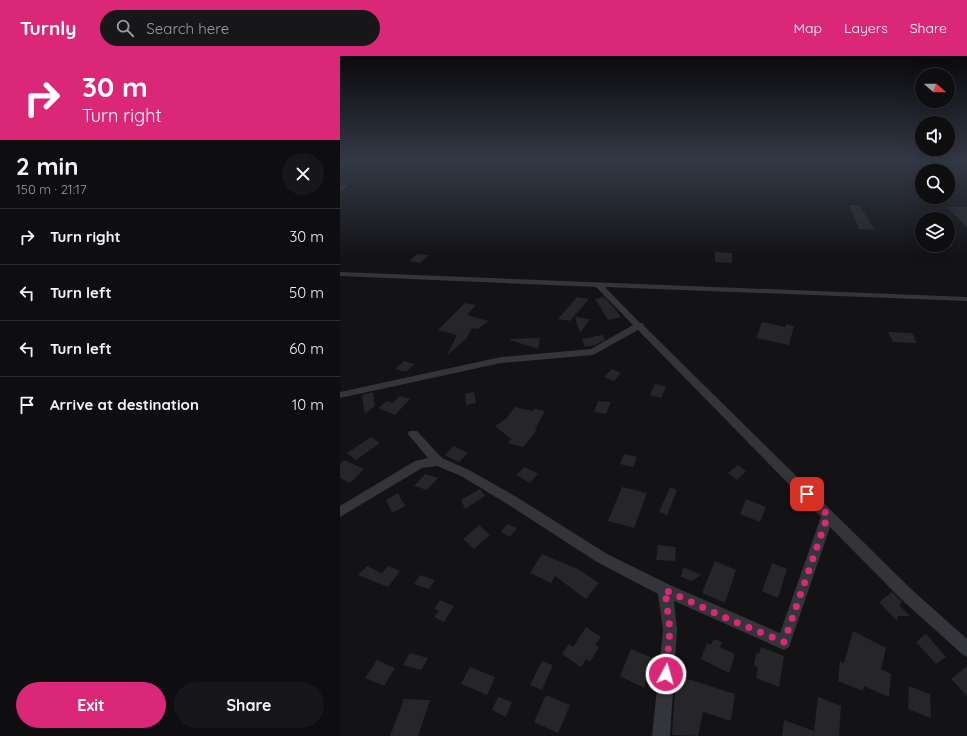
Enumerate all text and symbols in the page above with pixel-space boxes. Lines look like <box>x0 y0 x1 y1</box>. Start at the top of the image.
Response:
search box <box>100 10 380 46</box>
text: Turnly <box>20 16 76 40</box>
icon: search <box>114 17 136 39</box>
text: Search here <box>146 19 229 38</box>
text: Map <box>793 19 822 37</box>
text: Layers <box>844 19 888 37</box>
text: Share <box>910 19 947 37</box>
north arrow <box>915 68 955 108</box>
map controls <box>915 68 955 252</box>
text: 30 m <box>82 69 148 104</box>
icon: right <box>16 72 68 124</box>
text: Turn right <box>82 104 162 127</box>
button: sound <box>915 116 955 156</box>
text: 2 min <box>16 151 78 181</box>
button: close <box>282 153 324 195</box>
button: search <box>915 164 955 204</box>
text: 150 m · 21:17 <box>16 181 87 197</box>
button: layers <box>915 212 955 252</box>
icon: right <box>16 226 38 248</box>
text: Turn right <box>50 227 121 246</box>
text: 30 m <box>289 227 324 246</box>
icon: left <box>16 282 38 304</box>
text: Turn left <box>50 283 112 302</box>
text: 50 m <box>289 283 324 302</box>
icon: left <box>16 338 38 360</box>
text: Turn left <box>50 339 112 358</box>
text: 60 m <box>289 339 324 358</box>
icon: arrive <box>16 394 38 416</box>
text: Arrive at destination <box>50 395 199 414</box>
text: 10 m <box>292 395 324 414</box>
pin <box>790 477 824 511</box>
icon: arrive <box>796 483 818 505</box>
position arrow <box>645 653 687 695</box>
button: Exit <box>16 682 166 728</box>
button: Share <box>174 682 324 728</box>

